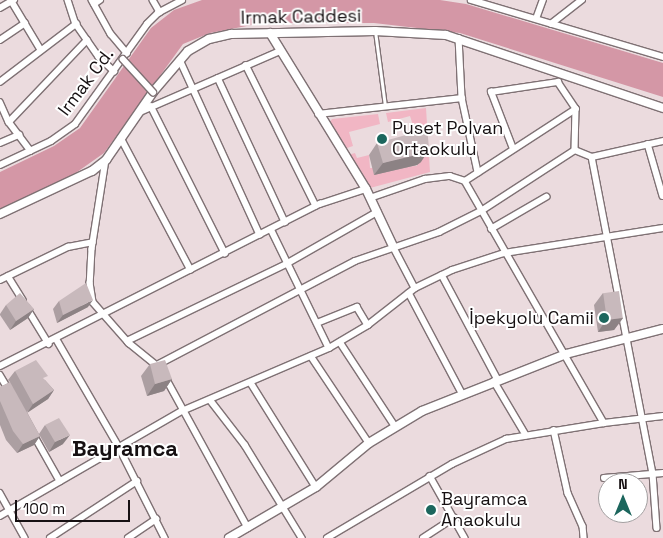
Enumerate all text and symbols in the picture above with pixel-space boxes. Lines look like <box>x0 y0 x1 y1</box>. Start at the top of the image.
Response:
street label: Irmak Caddesi <box>240 5 362 29</box>
street label: Irmak Cd. <box>54 44 118 120</box>
place label: Puset Polvan Ortaokulu <box>392 118 503 160</box>
marker: Puset Polvan Ortaokulu <box>376 133 388 145</box>
place label: İpekyolu Camii <box>469 307 594 329</box>
marker: İpekyolu Camii <box>598 312 610 324</box>
district label: Bayramca <box>72 436 178 462</box>
north arrow <box>598 473 648 523</box>
text: N <box>618 475 628 493</box>
place label: Bayramca Anaokulu <box>441 489 527 532</box>
scale bar <box>18 490 132 522</box>
text: 100 m <box>23 499 65 518</box>
marker: Bayramca Anaokulu <box>425 504 437 516</box>

